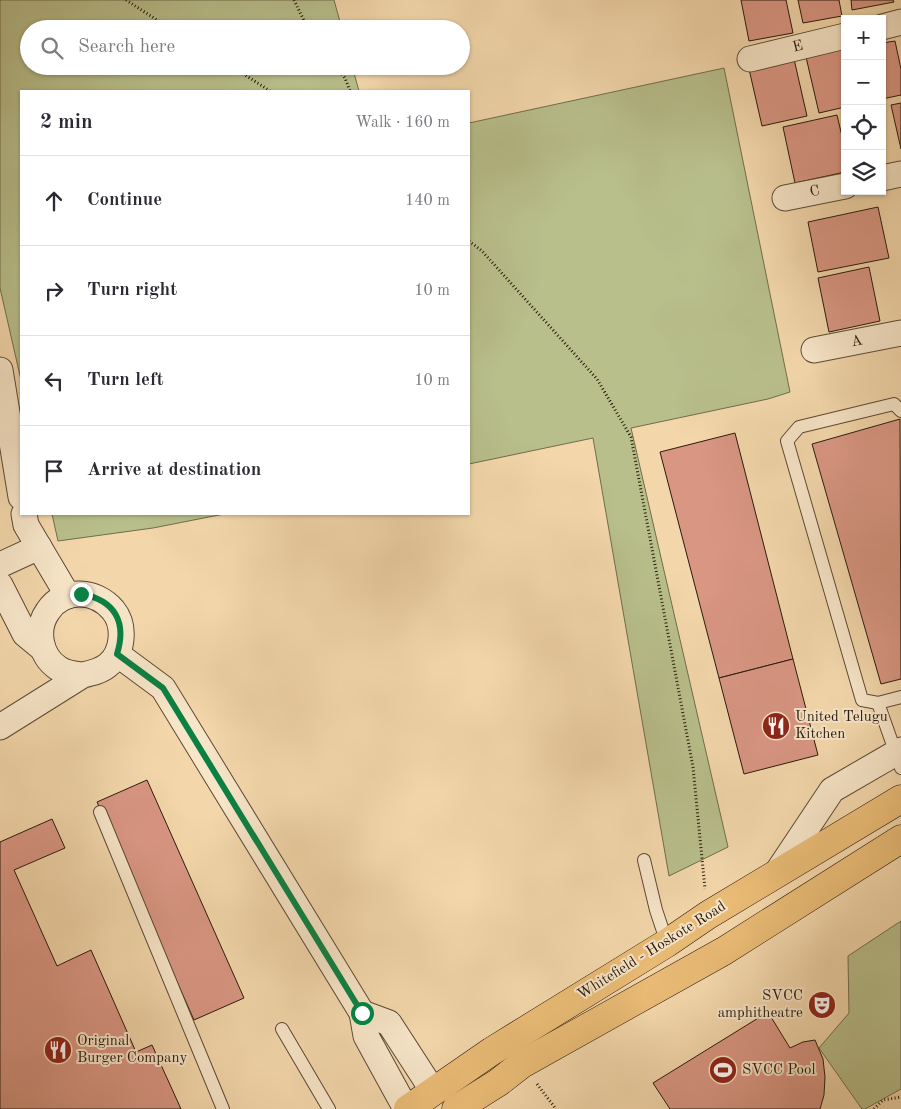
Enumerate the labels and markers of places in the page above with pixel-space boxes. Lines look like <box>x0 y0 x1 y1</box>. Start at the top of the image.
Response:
place label: United Telugu Kitchen <box>795 710 888 742</box>
restaurant icon: United Telugu Kitchen <box>761 711 791 741</box>
place label: SVCC amphitheatre <box>718 989 803 1021</box>
theatre icon: SVCC amphitheatre <box>807 990 837 1020</box>
place label: Original Burger Company <box>77 1034 188 1066</box>
restaurant icon: Original Burger Company <box>43 1035 73 1065</box>
sports icon: SVCC Pool <box>708 1055 738 1085</box>
place label: SVCC Pool <box>742 1063 816 1078</box>

